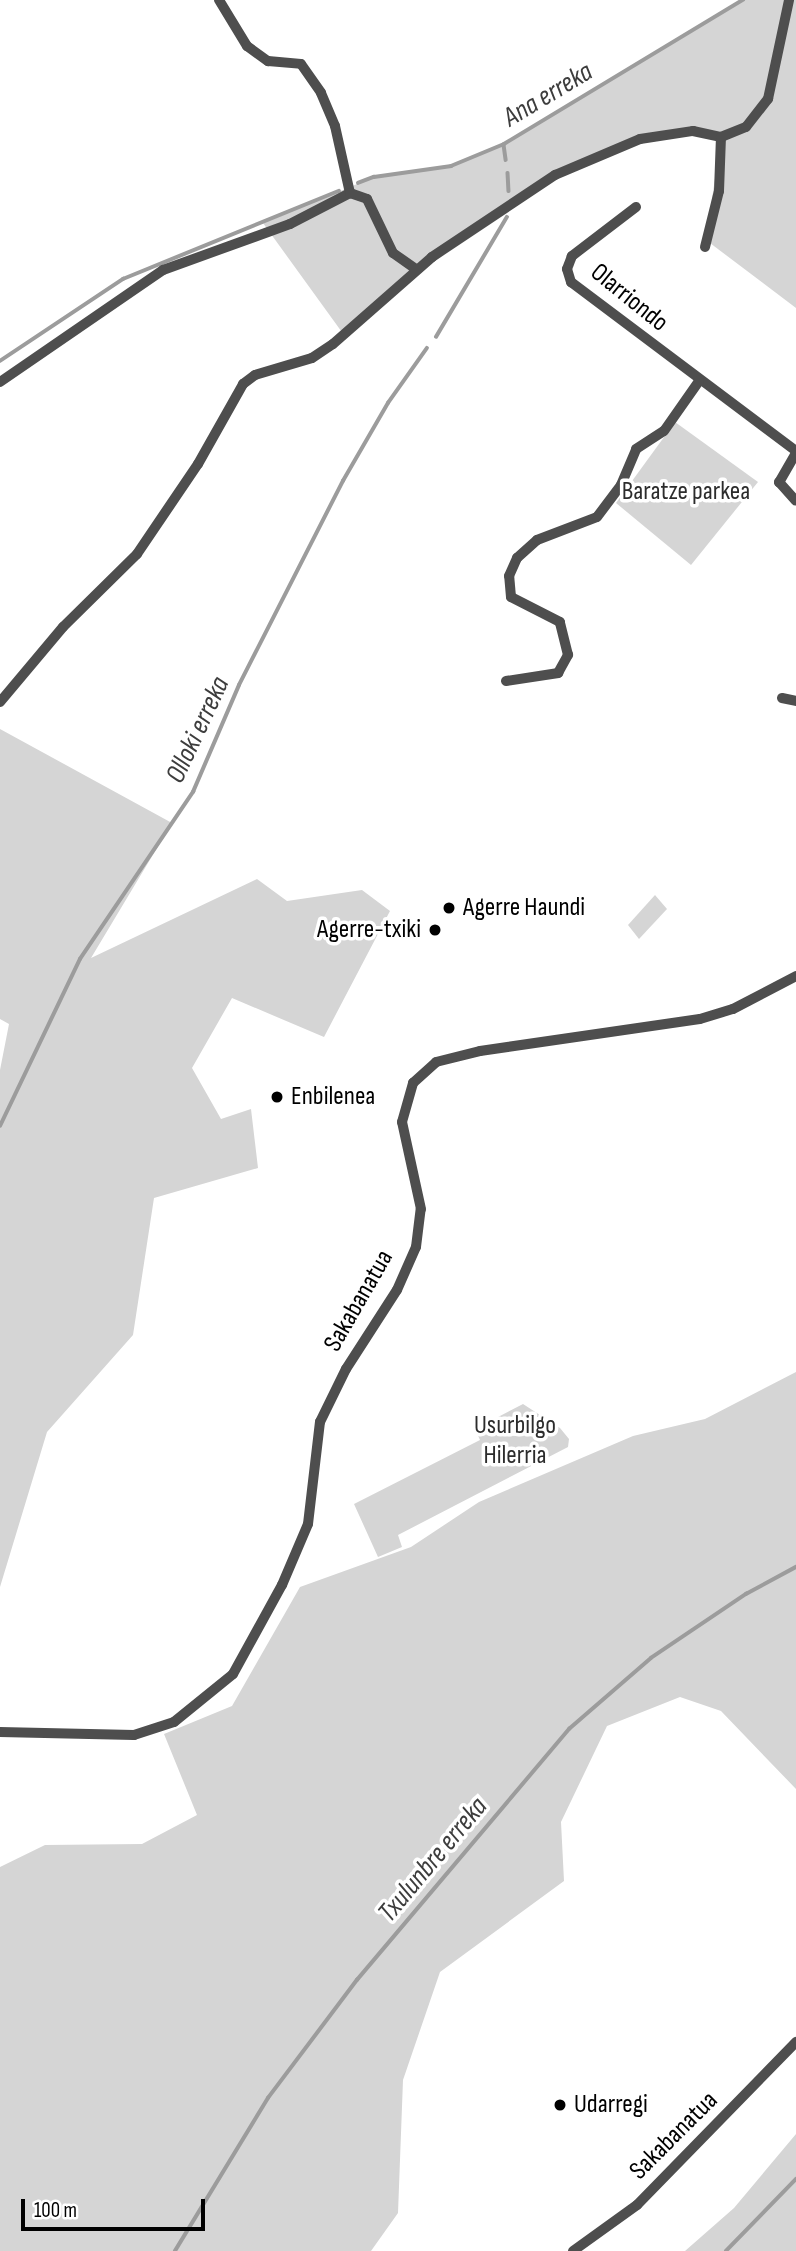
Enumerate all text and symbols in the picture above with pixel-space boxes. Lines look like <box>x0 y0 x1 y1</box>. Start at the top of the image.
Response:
water label: Ana erreka <box>497 55 599 135</box>
street label: Olarriondo <box>584 257 674 339</box>
park label: Baratze parkea <box>622 476 750 508</box>
water label: Olloki erreka <box>159 671 237 789</box>
place label: Agerre Haundi <box>463 892 585 924</box>
marker: Agerre Haundi <box>441 900 457 916</box>
place label: Agerre-txiki <box>317 914 421 946</box>
marker: Agerre-txiki <box>427 922 443 938</box>
place label: Enbilenea <box>291 1081 375 1113</box>
marker: Enbilenea <box>269 1089 285 1105</box>
street label: Sakabanatua <box>318 1245 400 1357</box>
park label: Usurbilgo Hilerria <box>474 1410 556 1472</box>
water label: Txulunbre erreka <box>371 1791 495 1929</box>
street label: Sakabanatua <box>623 2085 725 2187</box>
place label: Udarregi <box>574 2089 648 2121</box>
marker: Udarregi <box>552 2097 568 2113</box>
scale bar <box>24 2184 208 2228</box>
text: 100 m <box>34 2198 77 2223</box>

